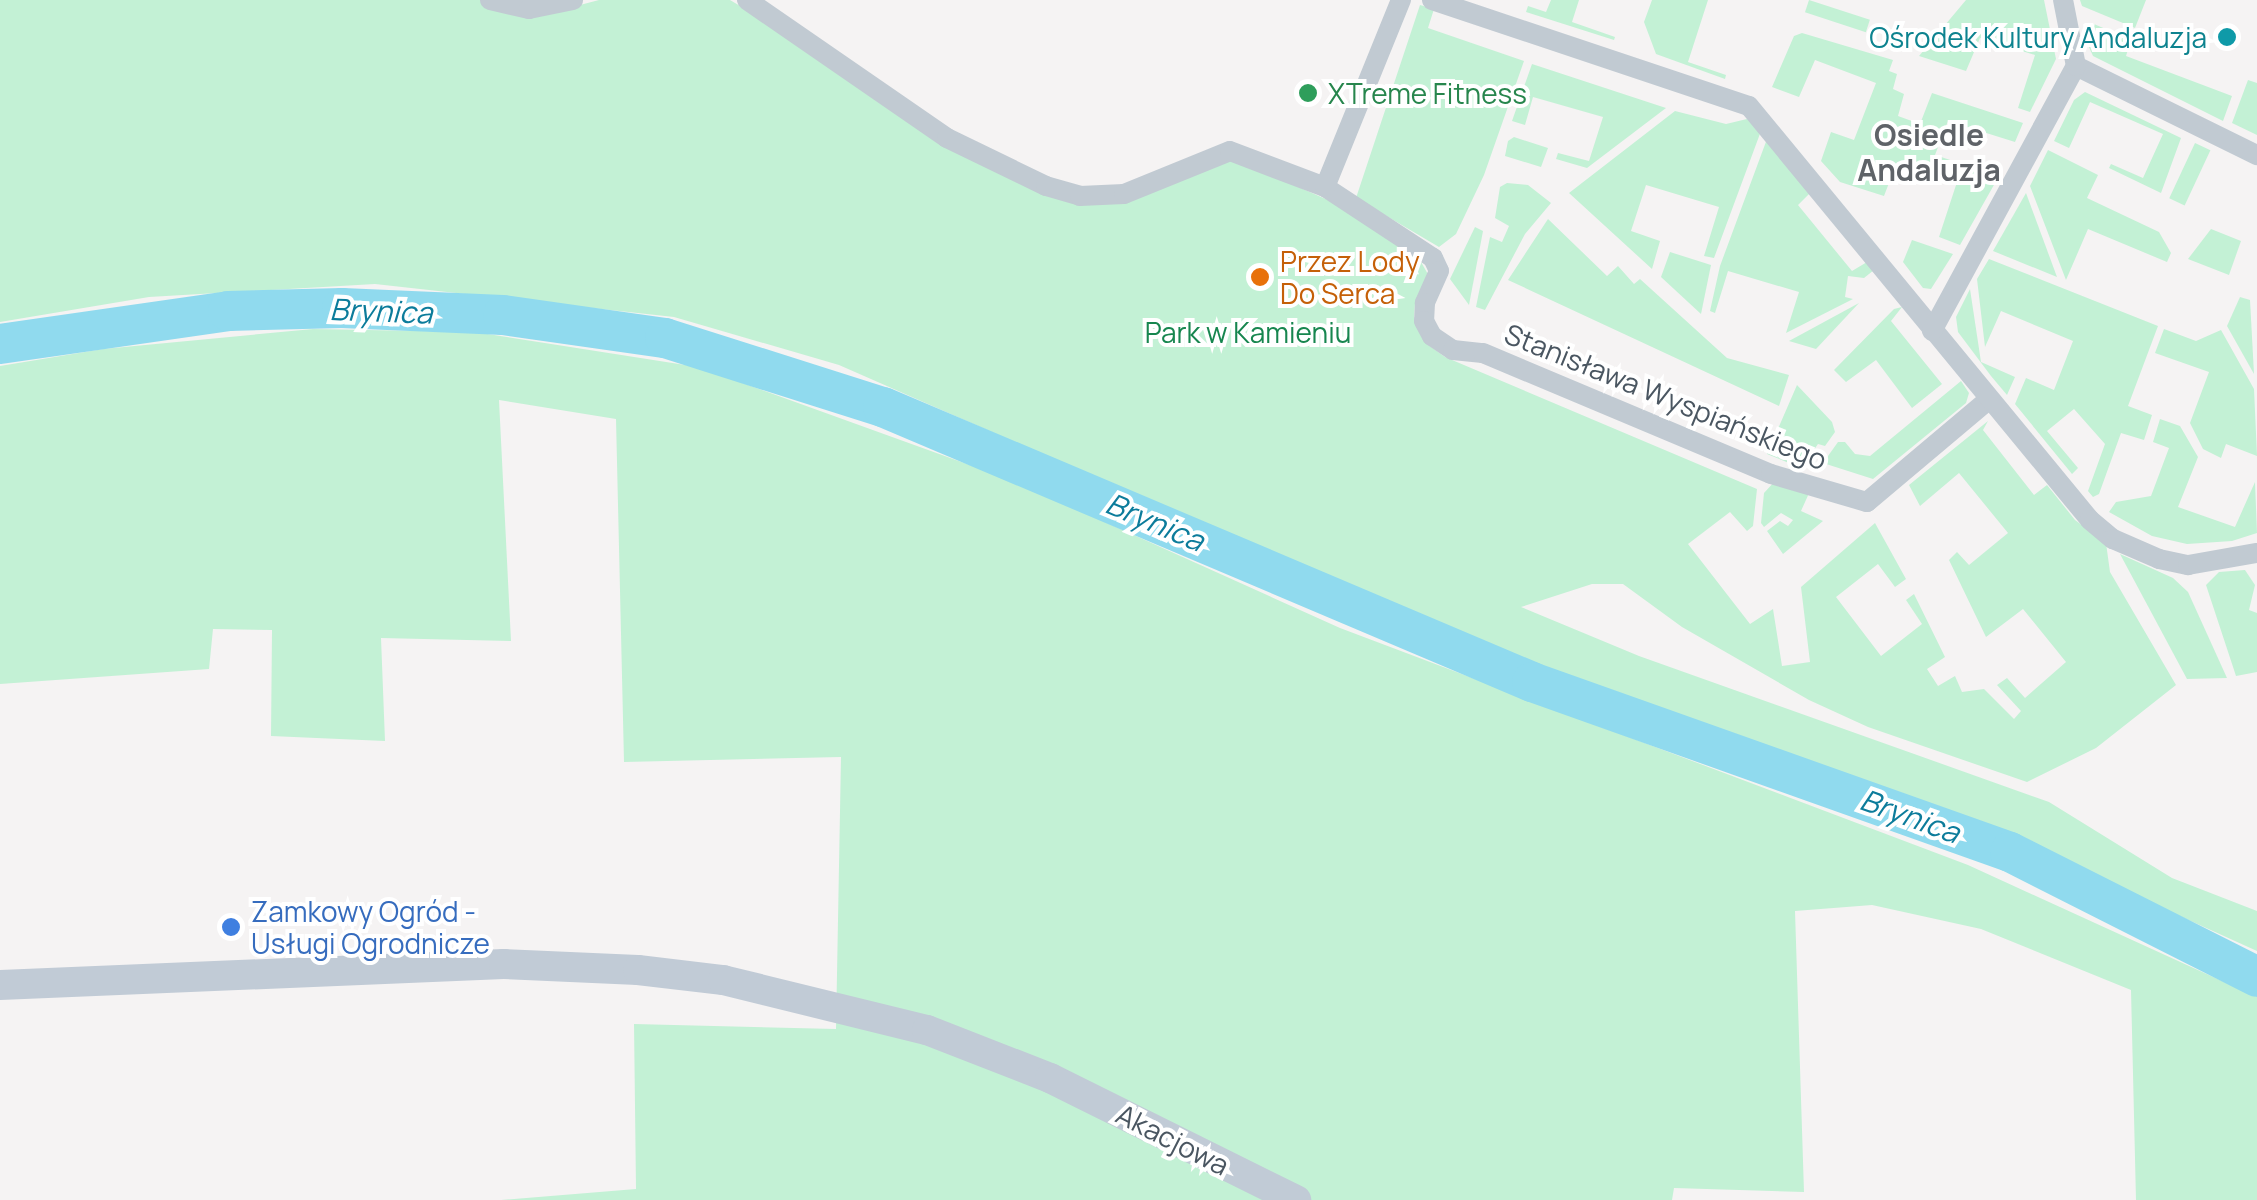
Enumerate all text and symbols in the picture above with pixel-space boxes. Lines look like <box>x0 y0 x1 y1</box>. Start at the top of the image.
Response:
place label: Ośrodek Kultury Andaluzja <box>1869 20 2207 54</box>
marker: Ośrodek Kultury Andaluzja <box>2216 26 2238 48</box>
place label: XTreme Fitness <box>1328 76 1527 110</box>
marker: XTreme Fitness <box>1297 82 1319 104</box>
district label: Osiedle Andaluzja <box>1857 117 2001 188</box>
place label: Przez Lody Do Serca <box>1280 244 1420 310</box>
marker: Przez Lody Do Serca <box>1249 266 1271 288</box>
water label: Brynica <box>329 291 433 331</box>
park label: Park w Kamieniu <box>1145 315 1351 349</box>
street label: Stanisława Wyspiańskiego <box>1500 316 1832 476</box>
water label: Brynica <box>1101 485 1209 559</box>
water label: Brynica <box>1856 782 1964 850</box>
place label: Zamkowy Ogród - Usługi Ogrodnicze <box>251 894 490 960</box>
marker: Zamkowy Ogród - Usługi Ogrodnicze <box>220 916 242 938</box>
street label: Akacjowa <box>1111 1096 1235 1182</box>

